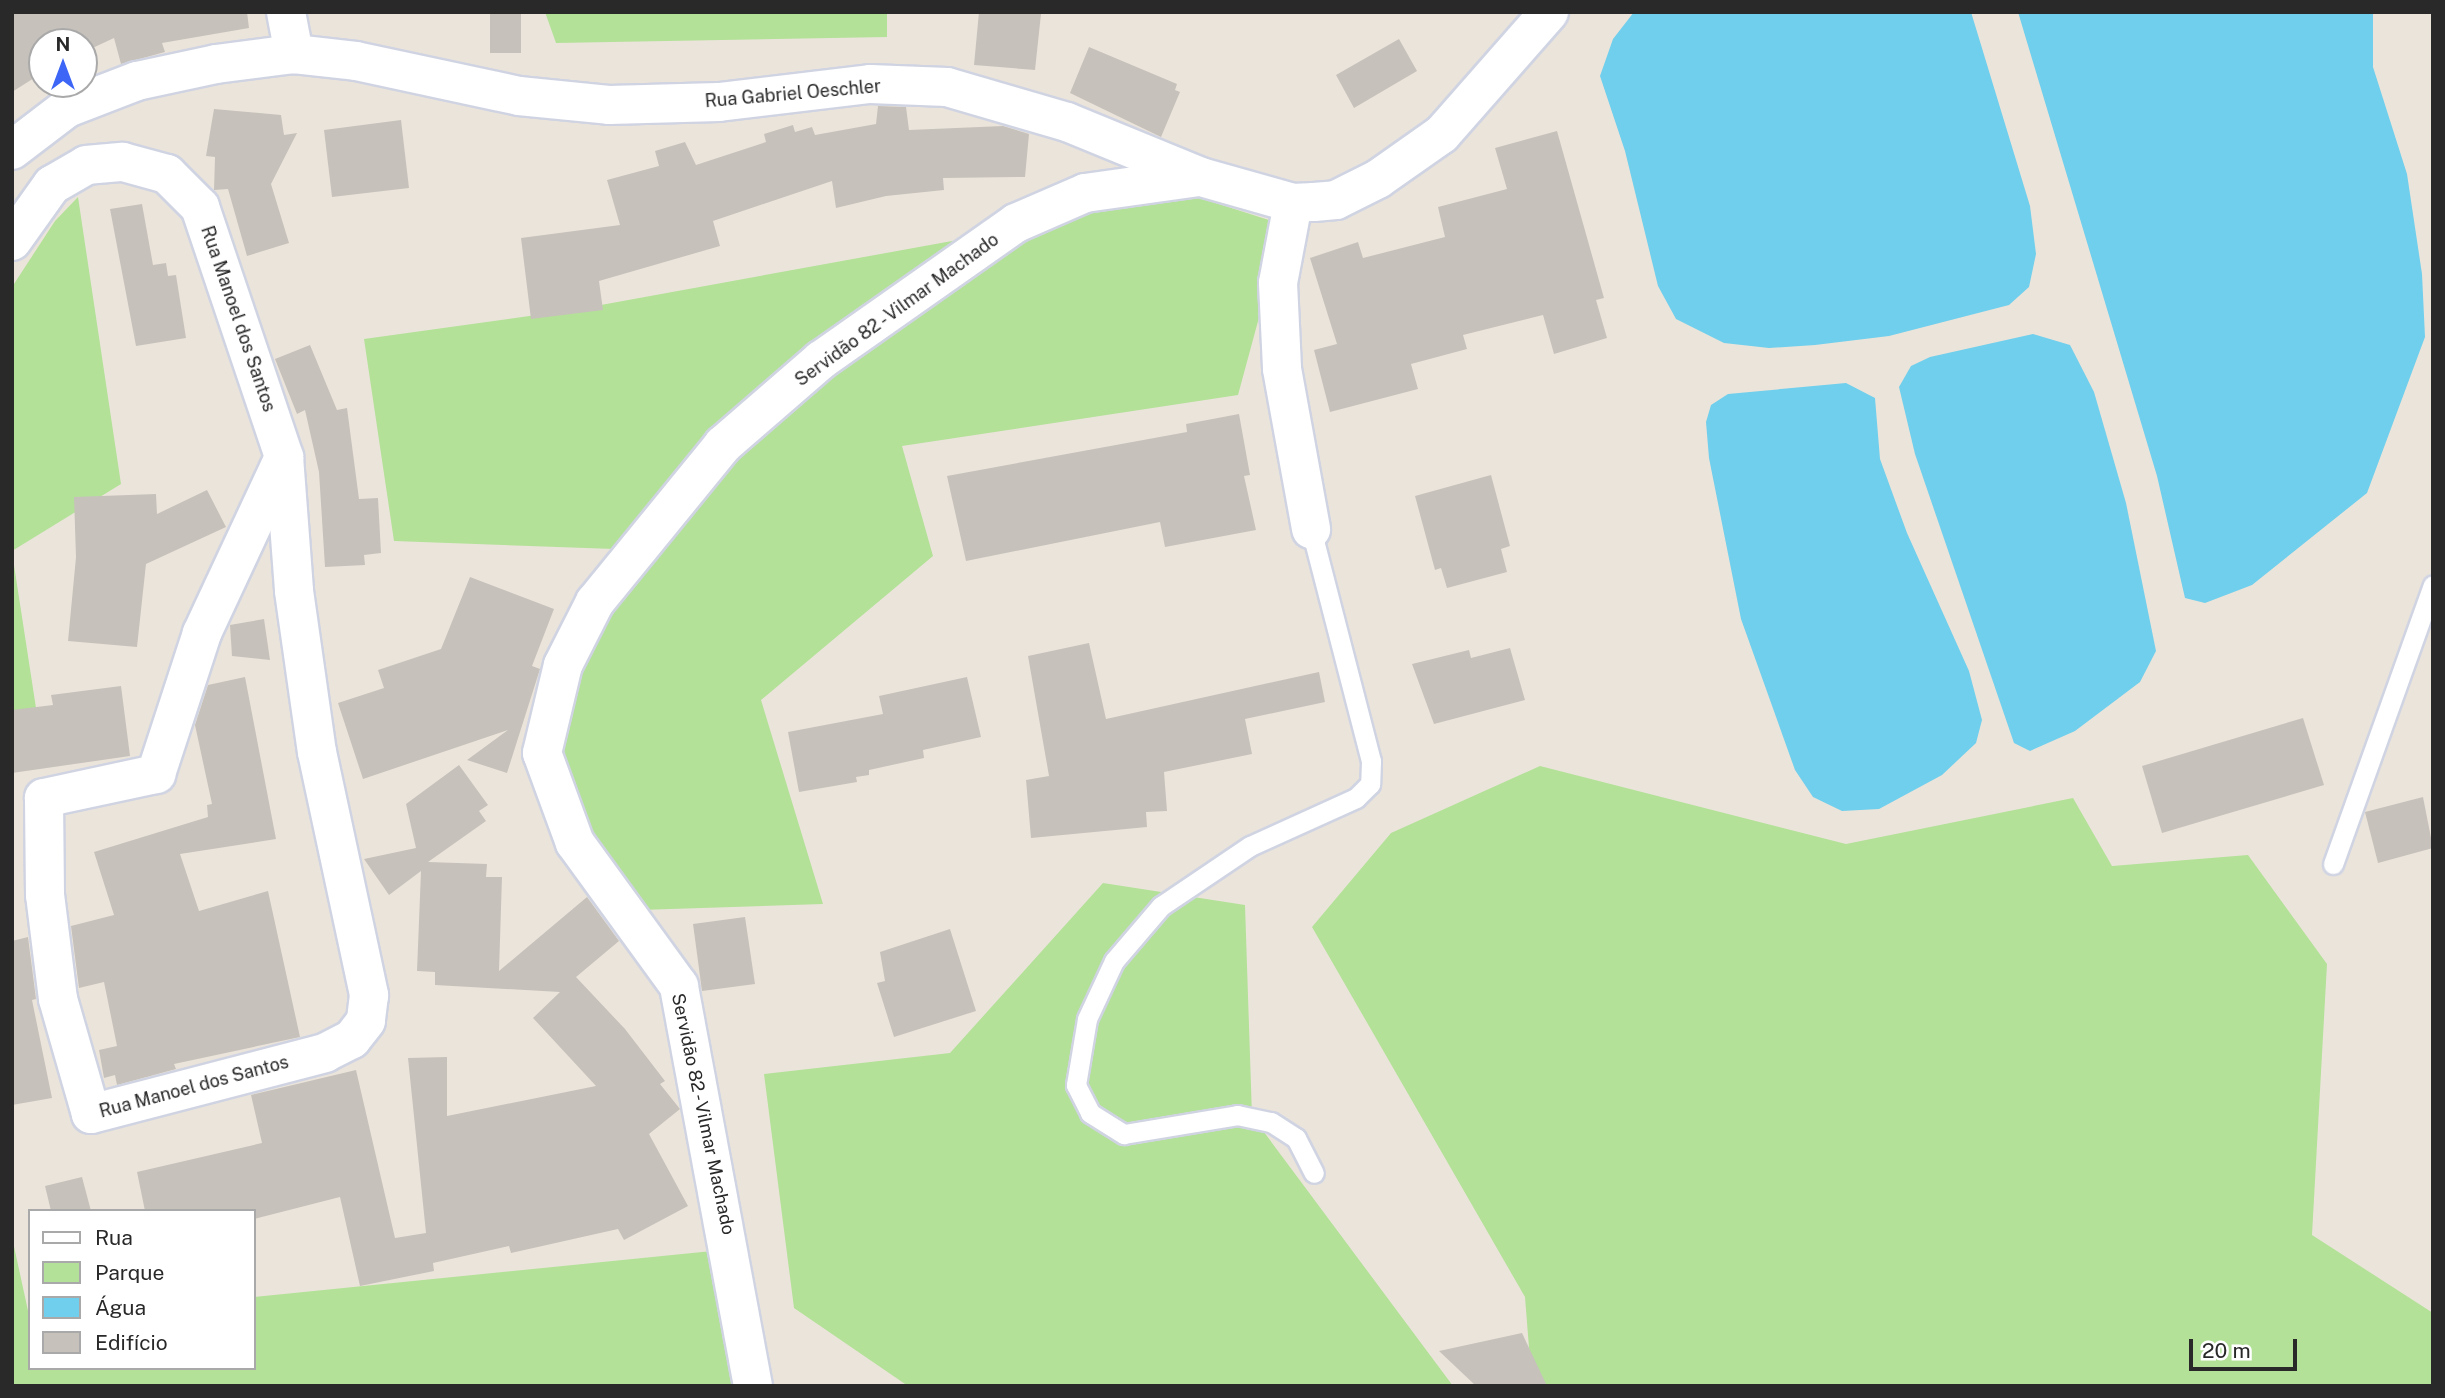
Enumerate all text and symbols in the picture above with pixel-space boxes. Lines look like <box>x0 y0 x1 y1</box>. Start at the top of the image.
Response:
north arrow <box>28 28 98 98</box>
text: N <box>56 33 70 55</box>
street label: Rua Gabriel Oeschler <box>704 76 882 112</box>
street label: Rua Manoel dos Santos <box>196 223 280 415</box>
street label: Servidão 82 - Vilmar Machado <box>789 227 1005 393</box>
street label: Servidão 82 - Vilmar Machado <box>666 989 740 1239</box>
street label: Rua Manoel dos Santos <box>97 1051 291 1123</box>
legend <box>28 1209 256 1370</box>
text: Rua <box>95 1225 133 1250</box>
text: Parque <box>95 1260 164 1285</box>
text: Água <box>95 1295 146 1320</box>
scale bar <box>2193 1324 2302 1368</box>
text: Edifício <box>95 1330 168 1355</box>
text: 20 m <box>2202 1338 2251 1363</box>

